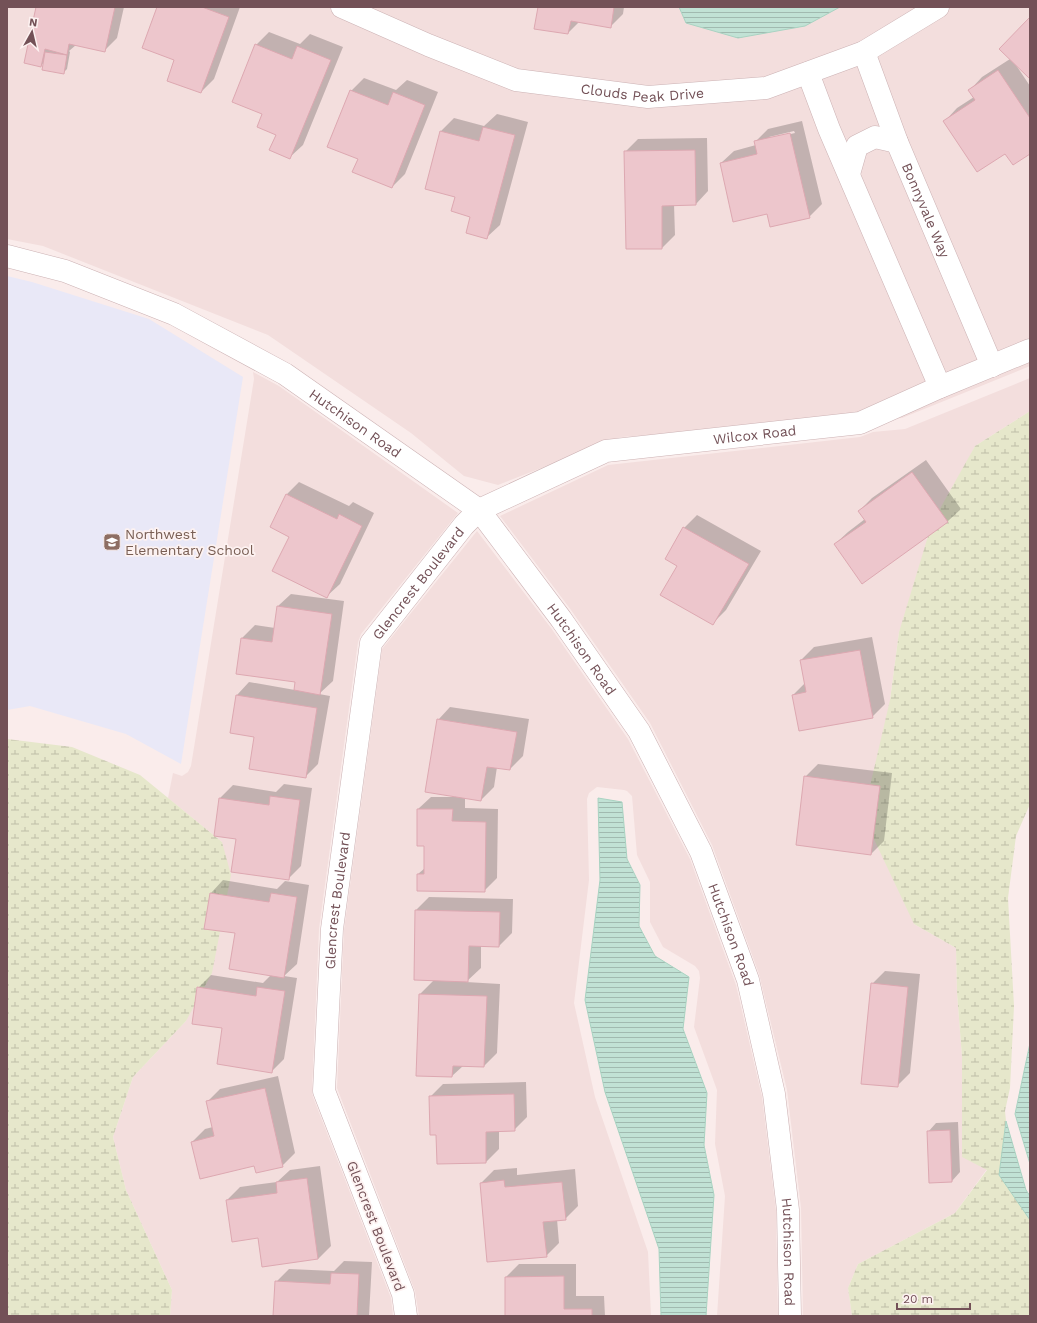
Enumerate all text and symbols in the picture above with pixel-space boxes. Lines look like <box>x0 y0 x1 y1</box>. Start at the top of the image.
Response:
north arrow <box>12 12 52 52</box>
text: N <box>28 16 38 30</box>
street label: Clouds Peak Drive <box>580 80 704 105</box>
street label: Bonnyvale Way <box>899 160 953 261</box>
street label: Hutchison Road <box>306 386 404 461</box>
street label: Wilcox Road <box>712 422 797 447</box>
street label: Glencrest Boulevard <box>369 524 467 643</box>
place label: Northwest Elementary School <box>125 526 255 558</box>
school or university icon: Northwest Elementary School <box>102 532 122 552</box>
street label: Hutchison Road <box>544 600 619 698</box>
street label: Glencrest Boulevard <box>322 831 353 970</box>
street label: Hutchison Road <box>705 881 757 987</box>
street label: Glencrest Boulevard <box>344 1159 408 1293</box>
street label: Hutchison Road <box>779 1197 798 1306</box>
scale bar <box>897 1285 970 1311</box>
text: 20 m <box>903 1292 933 1306</box>

